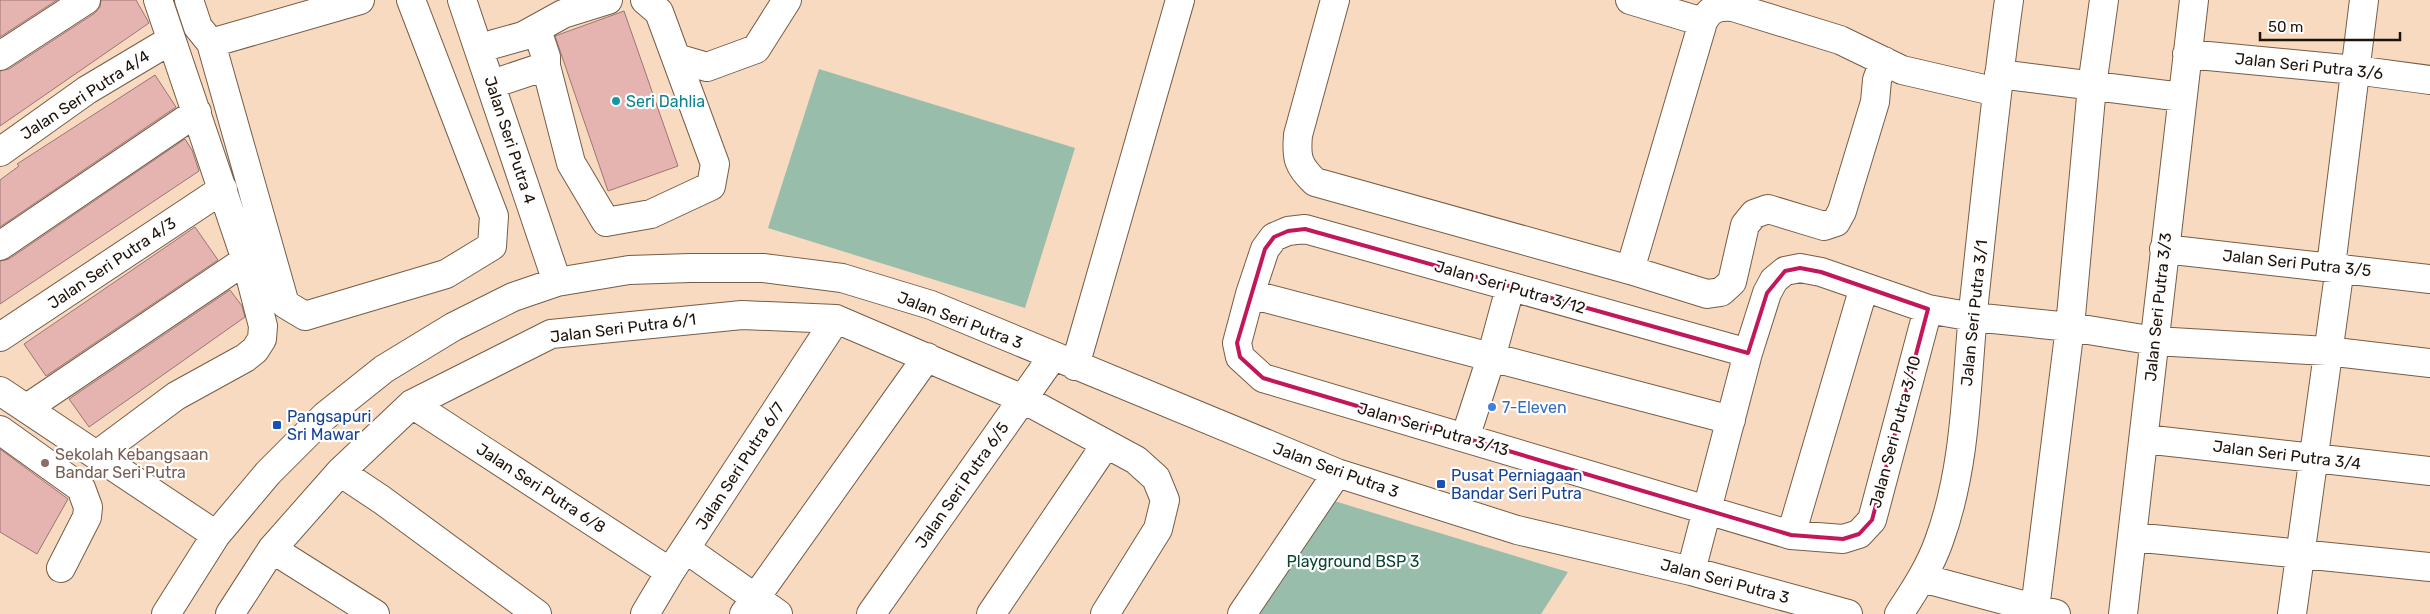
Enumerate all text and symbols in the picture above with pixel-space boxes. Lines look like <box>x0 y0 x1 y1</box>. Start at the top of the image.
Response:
scale bar <box>2260 10 2400 42</box>
text: 50 m <box>2268 18 2303 36</box>
street label: Jalan Seri Putra 4/4 <box>17 46 153 144</box>
street label: Jalan Seri Putra 3/6 <box>2234 49 2384 83</box>
street label: Jalan Seri Putra 4 <box>480 74 540 206</box>
place label: Seri Dahlia <box>626 92 705 111</box>
marker: Seri Dahlia <box>610 95 622 107</box>
street label: Jalan Seri Putra 4/3 <box>44 213 180 313</box>
street label: Jalan Seri Putra 3/3 <box>2141 232 2175 382</box>
street label: Jalan Seri Putra 3/1 <box>1957 239 1991 387</box>
street label: Jalan Seri Putra 3/5 <box>2222 246 2372 280</box>
street label: Jalan Seri Putra 3/12 <box>1432 256 1588 318</box>
street label: Jalan Seri Putra 3 <box>895 287 1025 353</box>
street label: Jalan Seri Putra 6/1 <box>549 310 697 346</box>
street label: Jalan Seri Putra 3/10 <box>1865 354 1925 510</box>
street label: Jalan Seri Putra 3/13 <box>1355 398 1511 460</box>
place label: 7-Eleven <box>1502 398 1567 417</box>
street label: Jalan Seri Putra 6/7 <box>692 399 788 533</box>
marker: 7-Eleven <box>1486 401 1498 413</box>
place label: Pangsapuri Sri Mawar <box>287 407 371 444</box>
street label: Jalan Seri Putra 6/5 <box>911 418 1013 552</box>
marker: Pangsapuri Sri Mawar <box>271 419 283 431</box>
street label: Jalan Seri Putra 3/4 <box>2212 436 2362 474</box>
street label: Jalan Seri Putra 3 <box>1270 438 1402 502</box>
street label: Jalan Seri Putra 6/8 <box>473 439 609 537</box>
place label: Sekolah Kebangsaan Bandar Seri Putra <box>55 445 209 482</box>
marker: Sekolah Kebangsaan Bandar Seri Putra <box>39 457 51 469</box>
place label: Pusat Perniagaan Bandar Seri Putra <box>1451 466 1583 503</box>
marker: Pusat Perniagaan Bandar Seri Putra <box>1435 478 1447 490</box>
park label: Playground BSP 3 <box>1287 552 1419 571</box>
street label: Jalan Seri Putra 3 <box>1659 555 1791 607</box>

